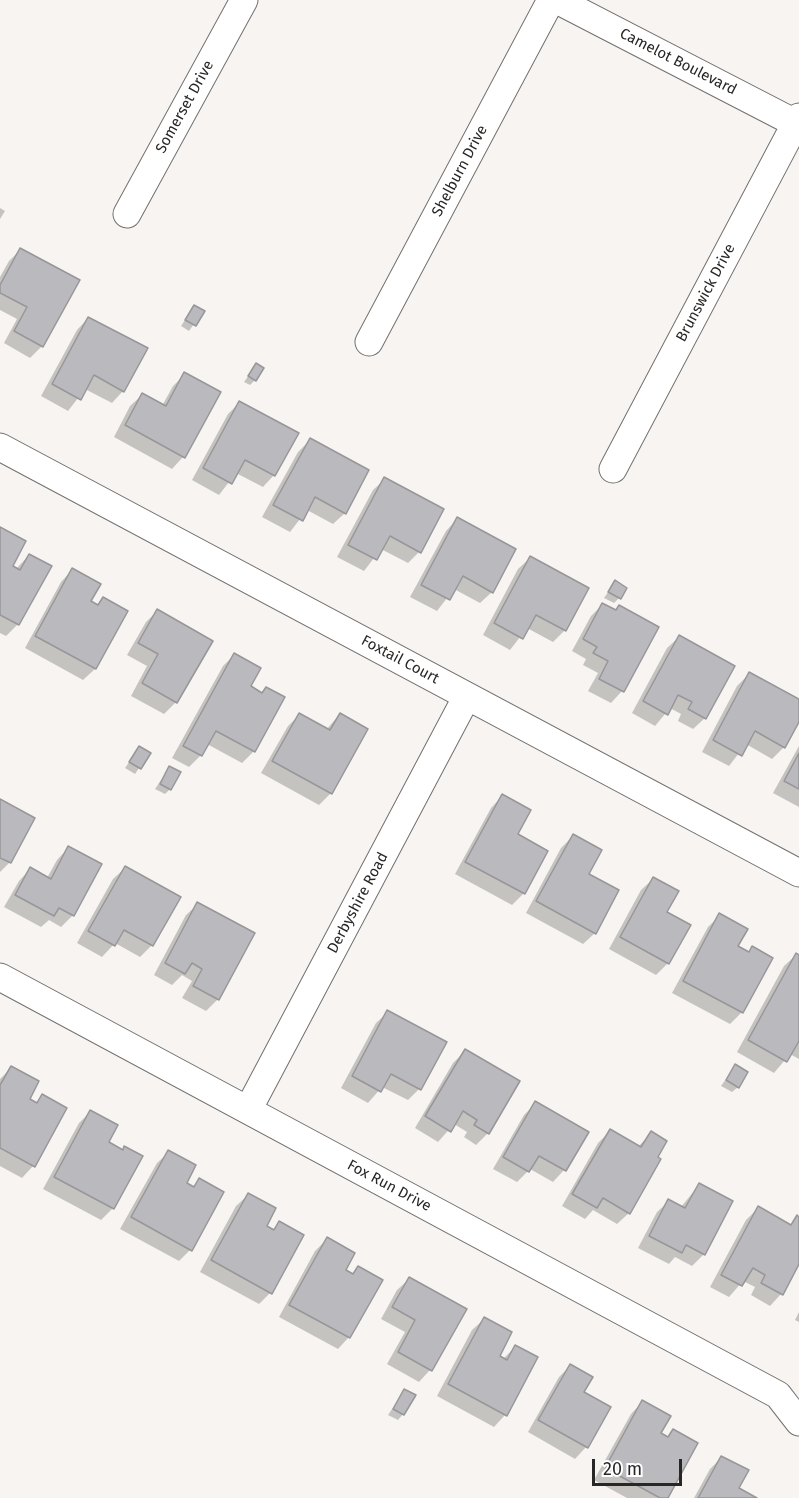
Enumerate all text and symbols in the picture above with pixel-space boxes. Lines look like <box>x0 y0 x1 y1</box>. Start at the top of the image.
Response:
street label: Camelot Boulevard <box>617 25 739 99</box>
street label: Somerset Drive <box>152 57 218 157</box>
street label: Shelburn Drive <box>428 122 492 220</box>
street label: Brunswick Drive <box>673 241 739 345</box>
street label: Foxtail Court <box>358 632 442 688</box>
street label: Derbyshire Road <box>324 849 392 957</box>
street label: Fox Run Drive <box>344 1156 434 1216</box>
scale bar <box>595 1447 685 1485</box>
text: 20 m <box>603 1458 642 1480</box>

